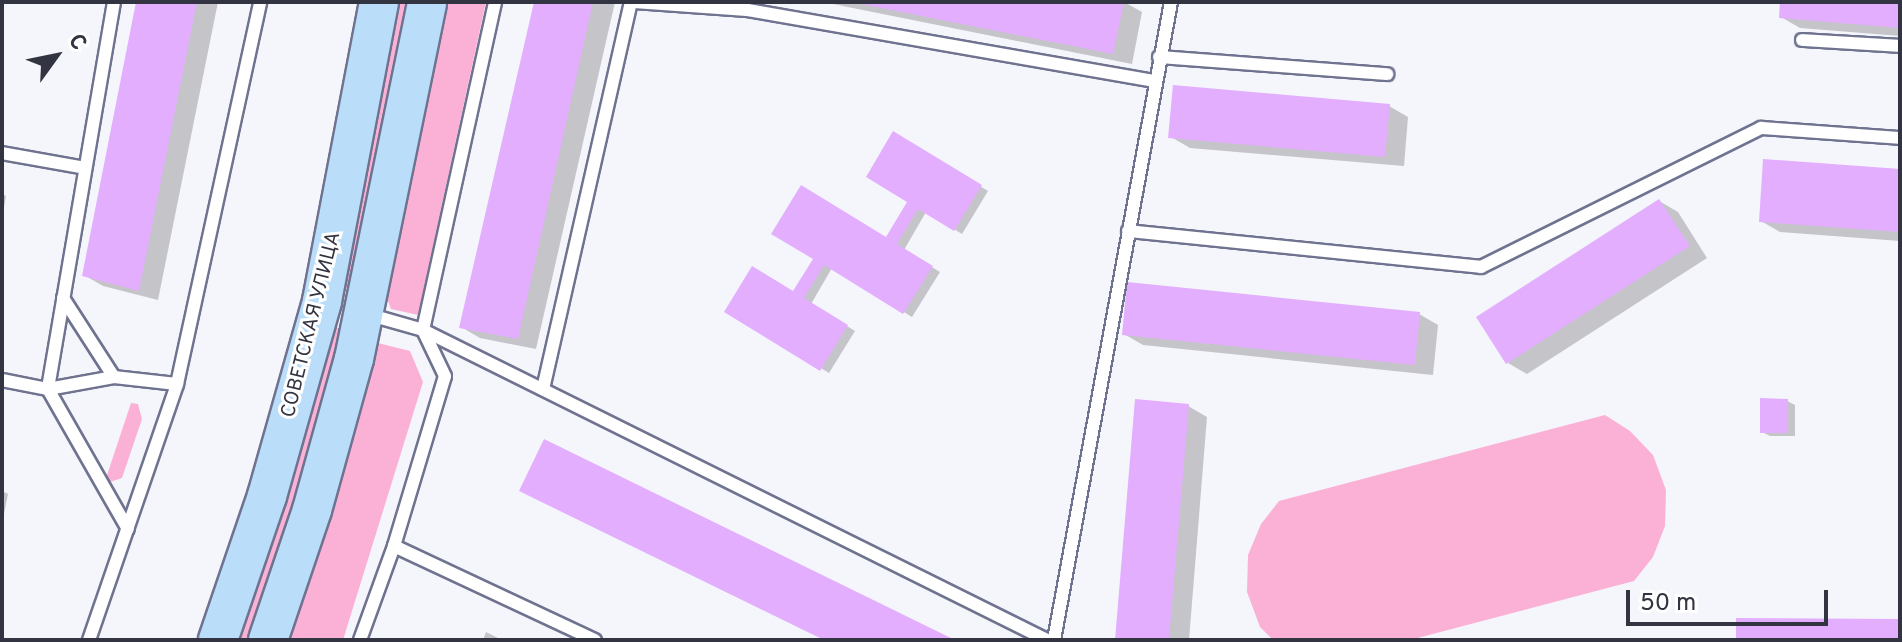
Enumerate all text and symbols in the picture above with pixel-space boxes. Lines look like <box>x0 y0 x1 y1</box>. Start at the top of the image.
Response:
north arrow <box>16 16 96 96</box>
text: С <box>61 29 92 56</box>
street label: СОВЕТСКАЯ УЛИЦА <box>277 230 347 420</box>
scale bar <box>1630 574 1832 624</box>
text: 50 m <box>1640 589 1696 619</box>

